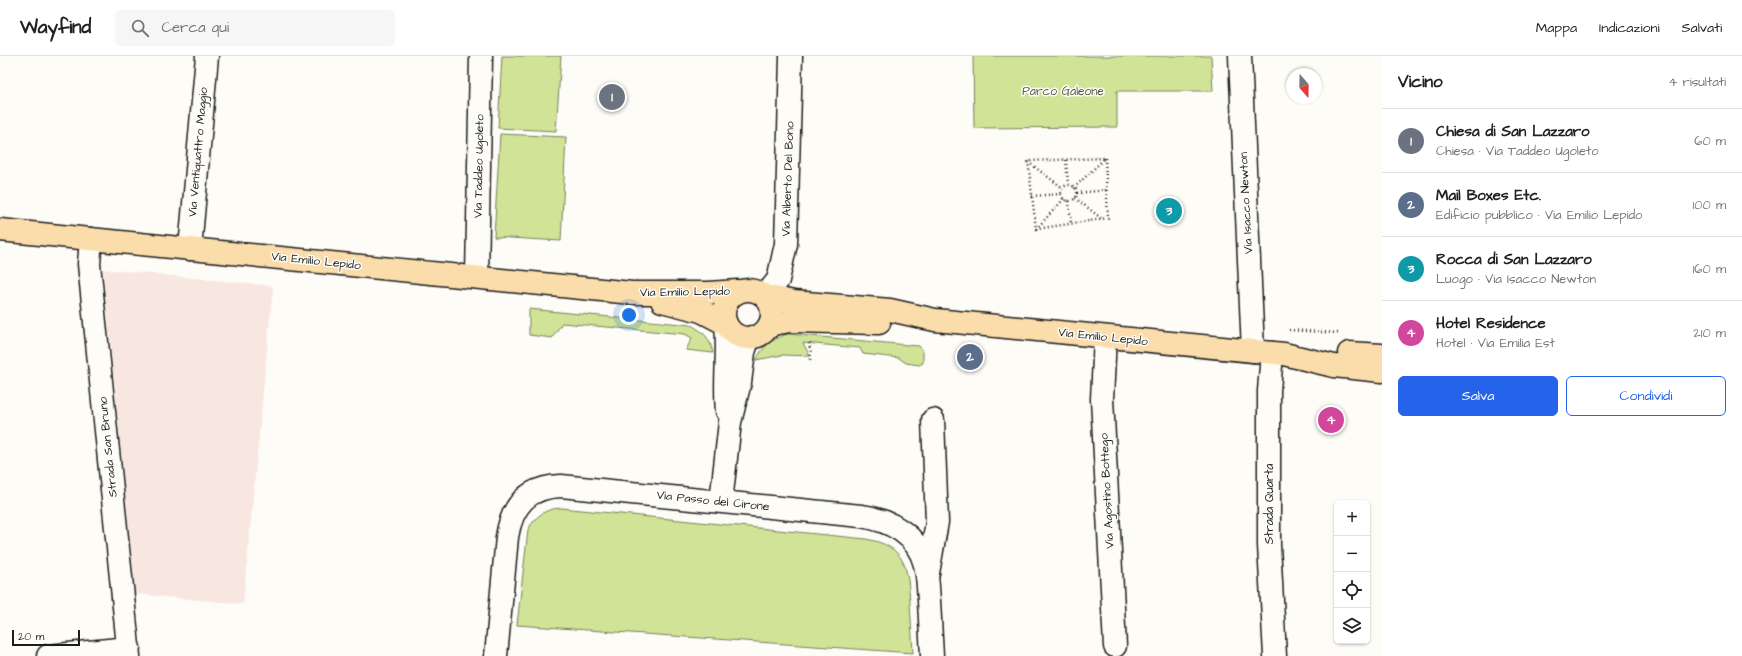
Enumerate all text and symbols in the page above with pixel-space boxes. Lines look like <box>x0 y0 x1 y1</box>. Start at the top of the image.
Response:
search box <box>115 10 395 46</box>
text: Wayfind <box>20 14 91 41</box>
icon: search <box>129 17 151 39</box>
text: Cerca qui <box>161 17 229 38</box>
text: Mappa <box>1536 18 1577 38</box>
text: Indicazioni <box>1599 18 1660 38</box>
text: Salvati <box>1682 18 1722 38</box>
north arrow <box>1286 68 1322 104</box>
text: Vicino <box>1398 70 1443 94</box>
text: 4 risultati <box>1669 73 1726 91</box>
pin: 1 <box>599 82 625 112</box>
park label: Parco Galeone <box>1022 83 1104 100</box>
street label: Via Ventiquattro Maggio <box>184 86 213 218</box>
street label: Via Taddeo Ugoleto <box>470 114 489 218</box>
street label: Via Alberto Del Bono <box>777 121 799 237</box>
text: Chiesa di San Lazzaro <box>1436 121 1590 142</box>
text: 1 <box>1410 132 1412 150</box>
text: 60 m <box>1694 132 1726 150</box>
text: Chiesa · Via Taddeo Ugoleto <box>1436 142 1599 160</box>
street label: Via Isacco Newton <box>1235 151 1257 255</box>
text: Mail Boxes Etc. <box>1436 185 1541 206</box>
pin: 3 <box>1156 196 1182 226</box>
text: 2 <box>1407 196 1415 214</box>
text: 100 m <box>1693 196 1726 214</box>
text: Edificio pubblico · Via Emilio Lepido <box>1436 206 1642 224</box>
street label: Via Emilio Lepido <box>270 248 362 274</box>
text: Rocca di San Lazzaro <box>1436 249 1592 270</box>
text: 3 <box>1408 260 1414 278</box>
text: 160 m <box>1693 260 1726 278</box>
text: Luogo · Via Isacco Newton <box>1436 270 1596 288</box>
street label: Via Emilio Lepido <box>640 283 730 301</box>
your location <box>619 305 639 325</box>
text: Hotel Residence <box>1436 313 1546 334</box>
street label: Via Emilio Lepido <box>1057 324 1149 350</box>
text: 4 <box>1407 324 1415 342</box>
text: 210 m <box>1693 324 1726 342</box>
text: Hotel · Via Emilia Est <box>1436 334 1555 352</box>
pin: 2 <box>957 342 983 372</box>
button: Salva <box>1398 376 1558 416</box>
button: Condividi <box>1566 376 1726 416</box>
street label: Strada San Bruno <box>94 396 122 498</box>
pin: 4 <box>1318 405 1344 435</box>
street label: Via Agostino Bottego <box>1095 433 1120 549</box>
street label: Strada Quarta <box>1261 464 1278 544</box>
street label: Via Passo del Cirone <box>656 487 771 515</box>
map controls <box>1334 500 1370 644</box>
button: + <box>1334 500 1370 536</box>
button: − <box>1334 536 1370 572</box>
button: locate <box>1334 572 1370 608</box>
button: layers <box>1334 608 1370 644</box>
scale bar <box>12 628 80 647</box>
text: 20 m <box>18 629 44 644</box>

